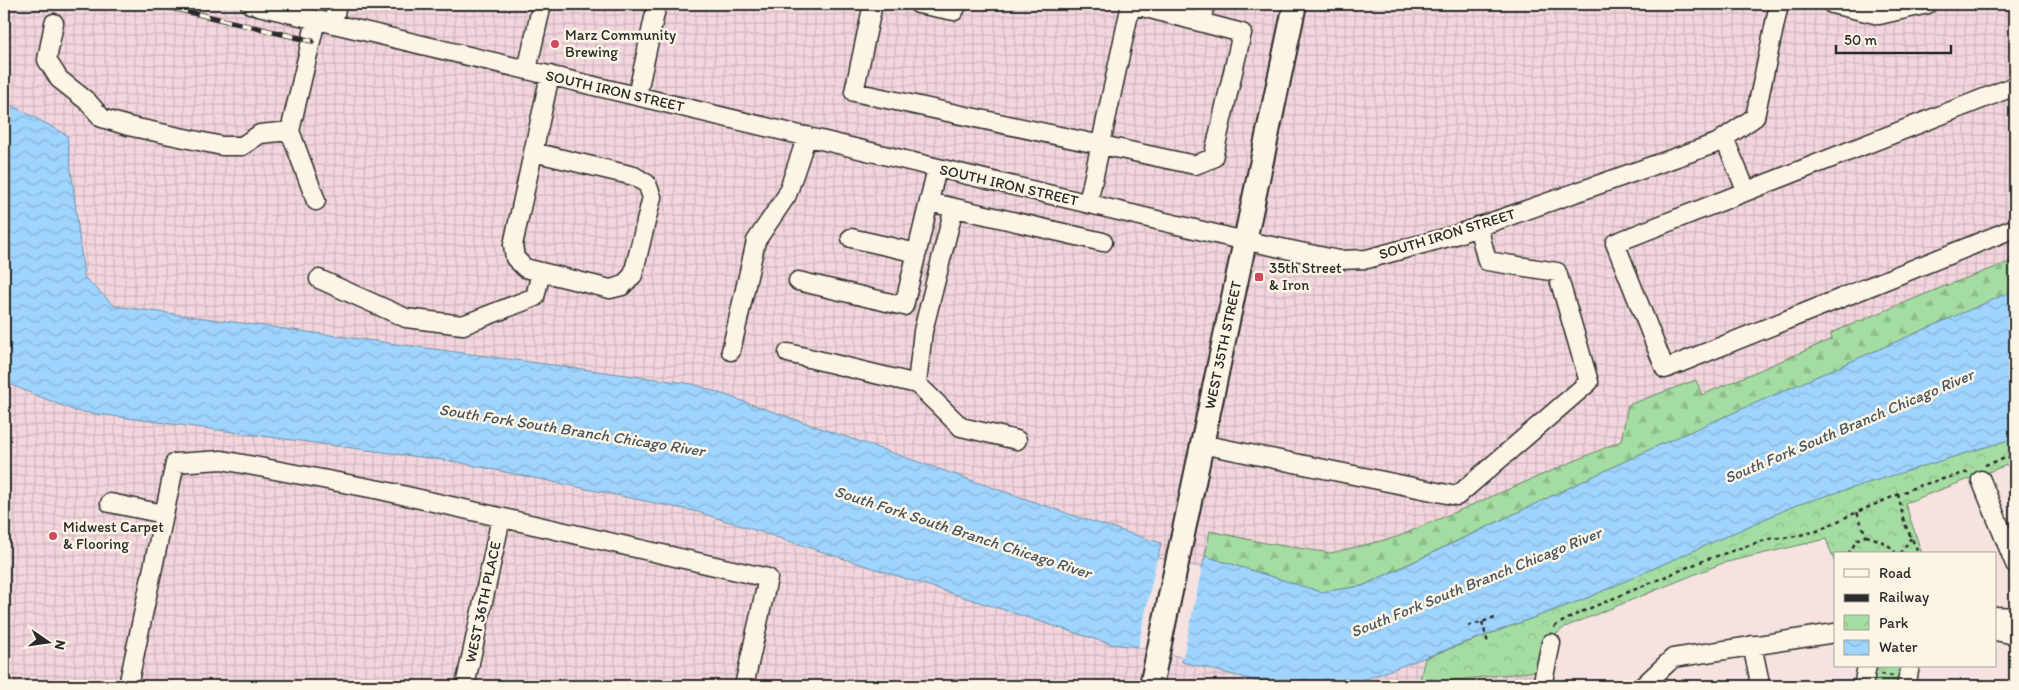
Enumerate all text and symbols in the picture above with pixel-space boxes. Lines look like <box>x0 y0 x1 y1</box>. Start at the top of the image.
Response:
scale bar <box>1836 22 1952 54</box>
place label: Marz Community Brewing <box>565 26 676 61</box>
text: 50 m <box>1844 31 1877 49</box>
marker: Marz Community Brewing <box>549 38 561 50</box>
street label: SOUTH IRON STREET <box>544 66 687 116</box>
street label: SOUTH IRON STREET <box>938 160 1081 210</box>
street label: SOUTH IRON STREET <box>1377 205 1518 263</box>
place label: 35th Street & Iron <box>1269 259 1342 294</box>
marker: 35th Street & Iron <box>1253 271 1265 283</box>
street label: WEST 35TH STREET <box>1201 279 1246 411</box>
water label: South Fork South Branch Chicago River <box>1722 364 1978 487</box>
water label: South Fork South Branch Chicago River <box>438 400 708 461</box>
water label: South Fork South Branch Chicago River <box>832 481 1095 583</box>
place label: Midwest Carpet & Flooring <box>63 518 164 553</box>
water label: South Fork South Branch Chicago River <box>1348 522 1606 641</box>
marker: Midwest Carpet & Flooring <box>47 530 59 542</box>
street label: WEST 36TH PLACE <box>461 540 505 664</box>
legend <box>1834 552 1996 668</box>
text: Road <box>1879 564 1912 582</box>
text: Railway <box>1879 588 1929 606</box>
text: Park <box>1879 614 1909 632</box>
north arrow <box>22 618 72 668</box>
text: N <box>51 638 70 651</box>
text: Water <box>1879 638 1918 656</box>

